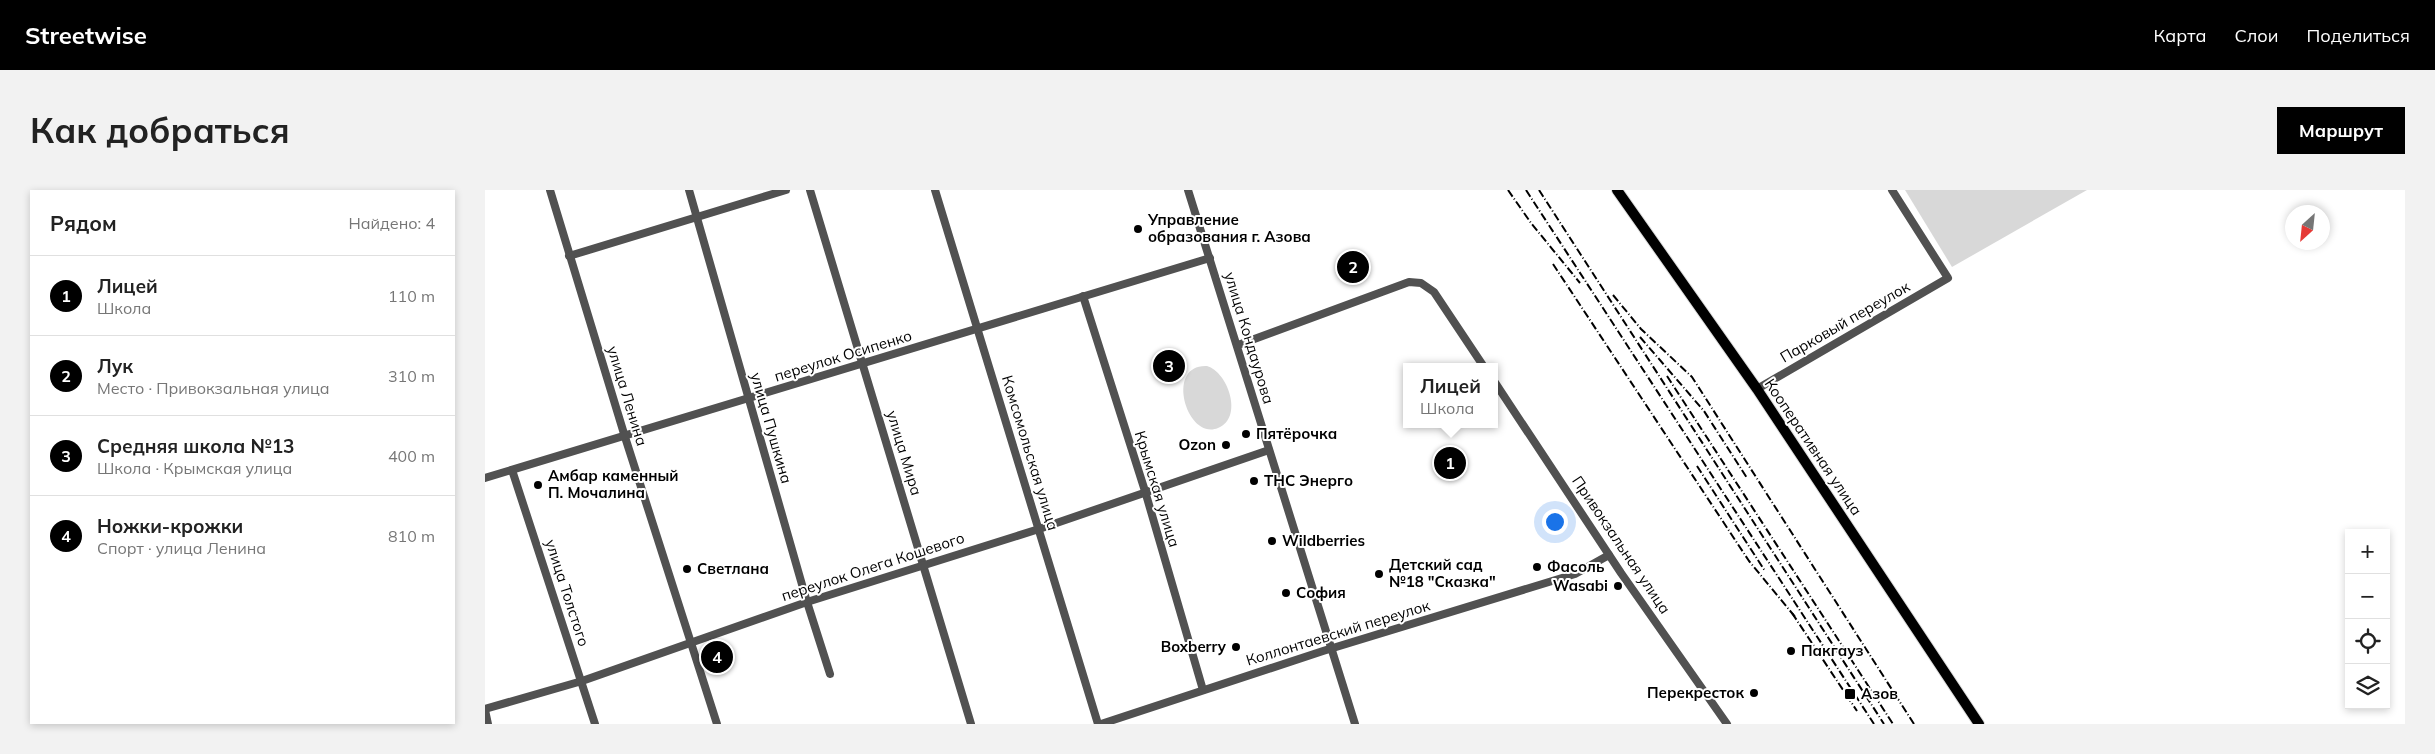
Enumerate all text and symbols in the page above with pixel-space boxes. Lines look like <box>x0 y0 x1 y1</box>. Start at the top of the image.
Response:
text: Streetwise <box>25 20 147 50</box>
text: Карта <box>2154 24 2206 47</box>
text: Слои <box>2234 24 2279 47</box>
text: Поделиться <box>2307 24 2410 47</box>
button: Маршрут <box>2277 107 2405 154</box>
text: Как добраться <box>30 108 290 152</box>
north arrow <box>2285 205 2330 250</box>
text: Рядом <box>50 210 117 236</box>
place label: Управление образования г. Азова <box>1147 210 1311 246</box>
text: Найдено: 4 <box>349 213 435 233</box>
marker: Управление образования г. Азова <box>1132 223 1144 235</box>
pin: 2 <box>1337 248 1369 286</box>
street label: улица Кондаурова <box>1220 270 1279 406</box>
text: Лицей <box>97 274 158 298</box>
street label: Парковый переулок <box>1776 276 1914 366</box>
text: 1 <box>61 286 71 306</box>
text: 110 m <box>388 286 435 306</box>
text: Школа <box>97 298 151 318</box>
street label: переулок Осипенко <box>772 326 914 385</box>
street label: улица Ленина <box>603 344 652 448</box>
pin: 3 <box>1153 347 1185 385</box>
text: Лук <box>97 354 133 378</box>
popup <box>1403 363 1498 428</box>
text: 2 <box>61 366 71 386</box>
text: 310 m <box>388 366 435 386</box>
street label: улица Пушкина <box>747 370 796 486</box>
street label: Комсомольская улица <box>998 373 1063 533</box>
text: Лицей <box>1420 374 1481 398</box>
street label: Кооперативная улица <box>1761 375 1866 519</box>
text: Место · Привокзальная улица <box>97 378 330 398</box>
text: Школа <box>1420 398 1474 418</box>
street label: улица Мира <box>883 408 926 498</box>
place label: Пятёрочка <box>1256 424 1337 443</box>
street label: Крымская улица <box>1131 428 1184 549</box>
marker: Пятёрочка <box>1240 428 1252 440</box>
text: Средняя школа №13 <box>97 434 294 458</box>
place label: Ozon <box>1179 435 1216 454</box>
marker: Ozon <box>1220 439 1232 451</box>
pin: 1 <box>1434 444 1466 482</box>
text: 3 <box>61 446 71 466</box>
text: 400 m <box>388 446 435 466</box>
text: Школа · Крымская улица <box>97 458 292 478</box>
place label: Амбар каменный П. Мочалина <box>548 466 679 502</box>
place label: ТНС Энерго <box>1264 471 1353 490</box>
street label: Привокзальная улица <box>1568 472 1675 617</box>
marker: ТНС Энерго <box>1248 475 1260 487</box>
marker: Амбар каменный П. Мочалина <box>532 479 544 491</box>
your location <box>1542 509 1568 535</box>
text: Ножки-крожки <box>97 514 243 538</box>
text: 4 <box>61 526 71 546</box>
text: 810 m <box>388 526 435 546</box>
street label: переулок Олега Кошевого <box>779 528 967 605</box>
map controls <box>2345 529 2390 709</box>
button: + <box>2345 529 2390 574</box>
place label: Wildberries <box>1282 531 1365 550</box>
marker: Wildberries <box>1266 535 1278 547</box>
street label: улица Толстого <box>541 537 594 649</box>
text: Спорт · улица Ленина <box>97 538 266 558</box>
place label: Детский сад №18 "Сказка" <box>1389 555 1496 591</box>
place label: Фасоль <box>1547 557 1604 576</box>
place label: Светлана <box>697 559 769 578</box>
marker: Фасоль <box>1531 561 1543 573</box>
marker: Светлана <box>681 563 693 575</box>
marker: Детский сад №18 "Сказка" <box>1373 568 1385 580</box>
button: − <box>2345 574 2390 619</box>
place label: Wasabi <box>1553 576 1608 595</box>
marker: Wasabi <box>1612 580 1624 592</box>
place label: София <box>1296 583 1346 602</box>
marker: София <box>1280 587 1292 599</box>
street label: Коллонтаевский переулок <box>1243 595 1433 670</box>
button: locate <box>2345 619 2390 664</box>
place label: Boxberry <box>1161 637 1227 656</box>
pin: 4 <box>701 638 733 676</box>
marker: Boxberry <box>1230 641 1242 653</box>
place label: Пакгауз <box>1801 641 1863 660</box>
marker: Пакгауз <box>1785 645 1797 657</box>
button: layers <box>2345 664 2390 709</box>
place label: Перекресток <box>1647 683 1744 702</box>
place label: Азов <box>1861 684 1898 703</box>
marker: Перекресток <box>1748 687 1760 699</box>
marker: Азов <box>1843 687 1857 701</box>

